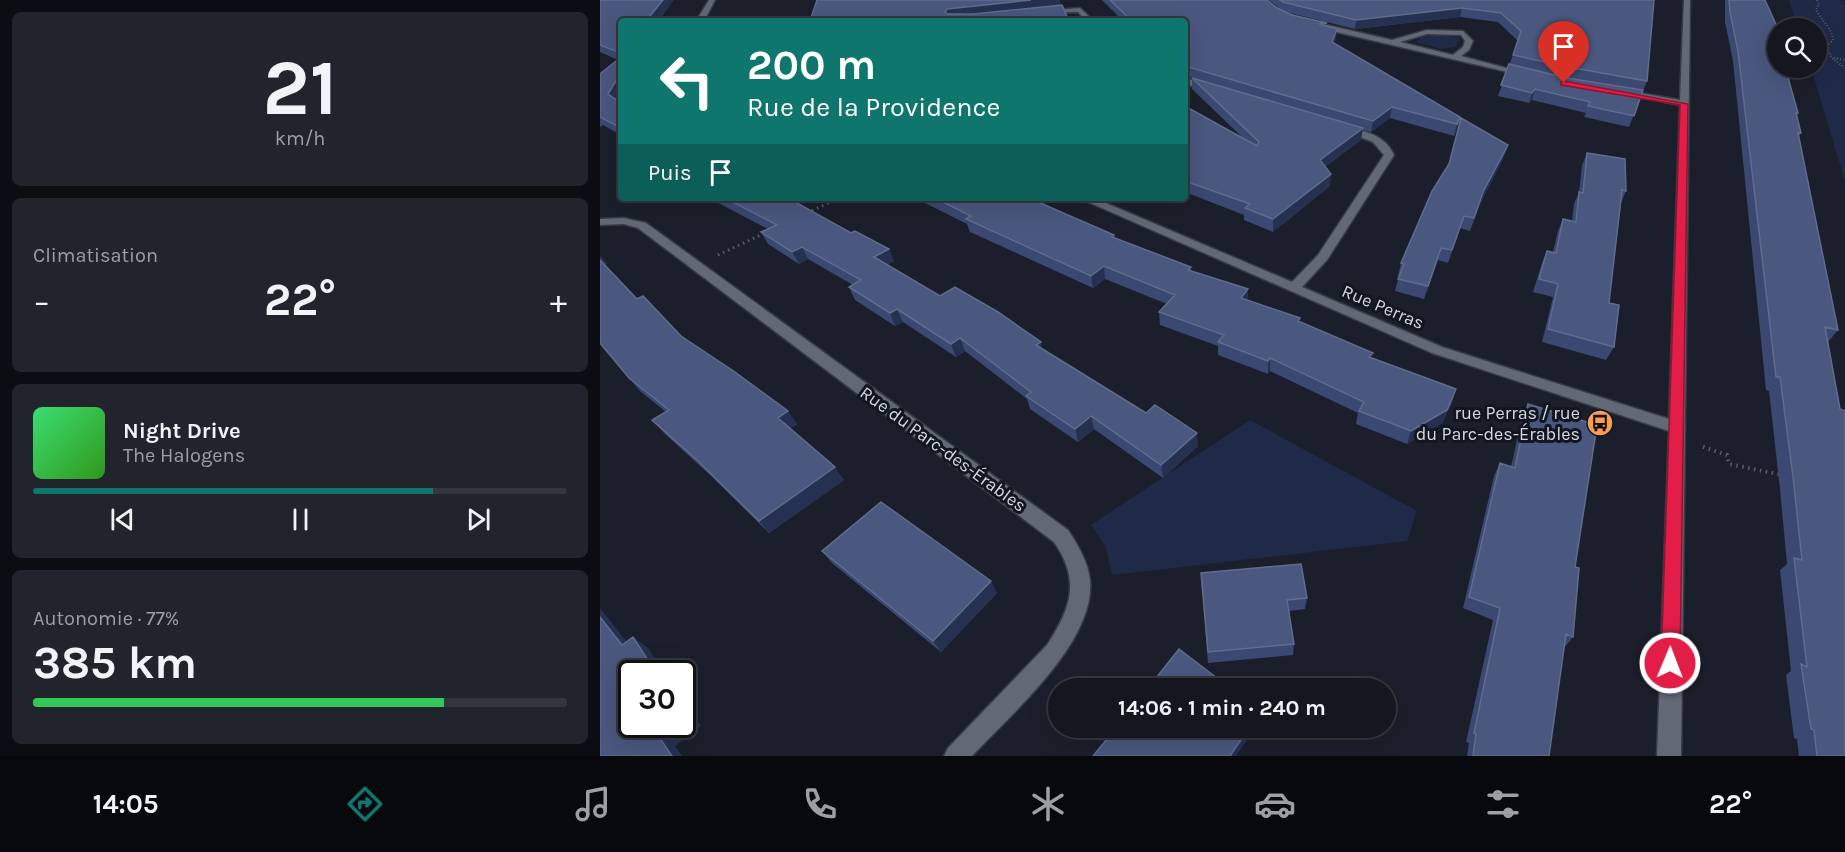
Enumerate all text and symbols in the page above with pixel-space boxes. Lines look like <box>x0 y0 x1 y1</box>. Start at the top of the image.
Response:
map controls <box>1767 18 1827 78</box>
button: search <box>1767 18 1827 78</box>
pin <box>1538 21 1589 83</box>
icon: arrive <box>1547 30 1580 63</box>
text: 200 m <box>747 40 876 90</box>
text: 21 <box>263 42 338 134</box>
icon: left <box>648 42 726 120</box>
text: Rue de la Providence <box>747 91 1000 123</box>
text: km/h <box>275 127 325 150</box>
icon: arrive <box>704 156 737 189</box>
text: Puis <box>648 160 692 186</box>
text: Climatisation <box>33 244 158 267</box>
text: 22° <box>264 274 336 326</box>
street label: Rue Perras <box>1339 280 1427 334</box>
text: − <box>33 282 50 320</box>
text: + <box>550 282 567 320</box>
street label: Rue du Parc-des-Érables <box>856 381 1031 517</box>
place label: rue Perras / rue du Parc-des-Érables <box>1416 402 1580 445</box>
bus stop icon: rue Perras / rue du Parc-des-Érables <box>1585 408 1615 438</box>
text: Night Drive <box>123 418 241 444</box>
text: The Halogens <box>123 444 245 467</box>
icon: previous <box>106 503 139 536</box>
icon: pause <box>284 503 317 536</box>
icon: next <box>462 503 495 536</box>
text: Autonomie · 77% <box>33 607 179 630</box>
position arrow <box>1638 631 1702 695</box>
text: 385 km <box>33 637 197 689</box>
speed limit sign: 30 <box>618 660 696 738</box>
text: 14:06 · 1 min · 240 m <box>1118 695 1326 721</box>
icon: directions <box>344 783 386 825</box>
icon: music <box>572 783 614 825</box>
icon: phone <box>799 783 841 825</box>
icon: climate <box>1027 783 1069 825</box>
icon: car <box>1254 783 1296 825</box>
icon: filters <box>1482 783 1524 825</box>
text: 14:05 <box>93 788 159 820</box>
text: 22° <box>1709 788 1752 820</box>

